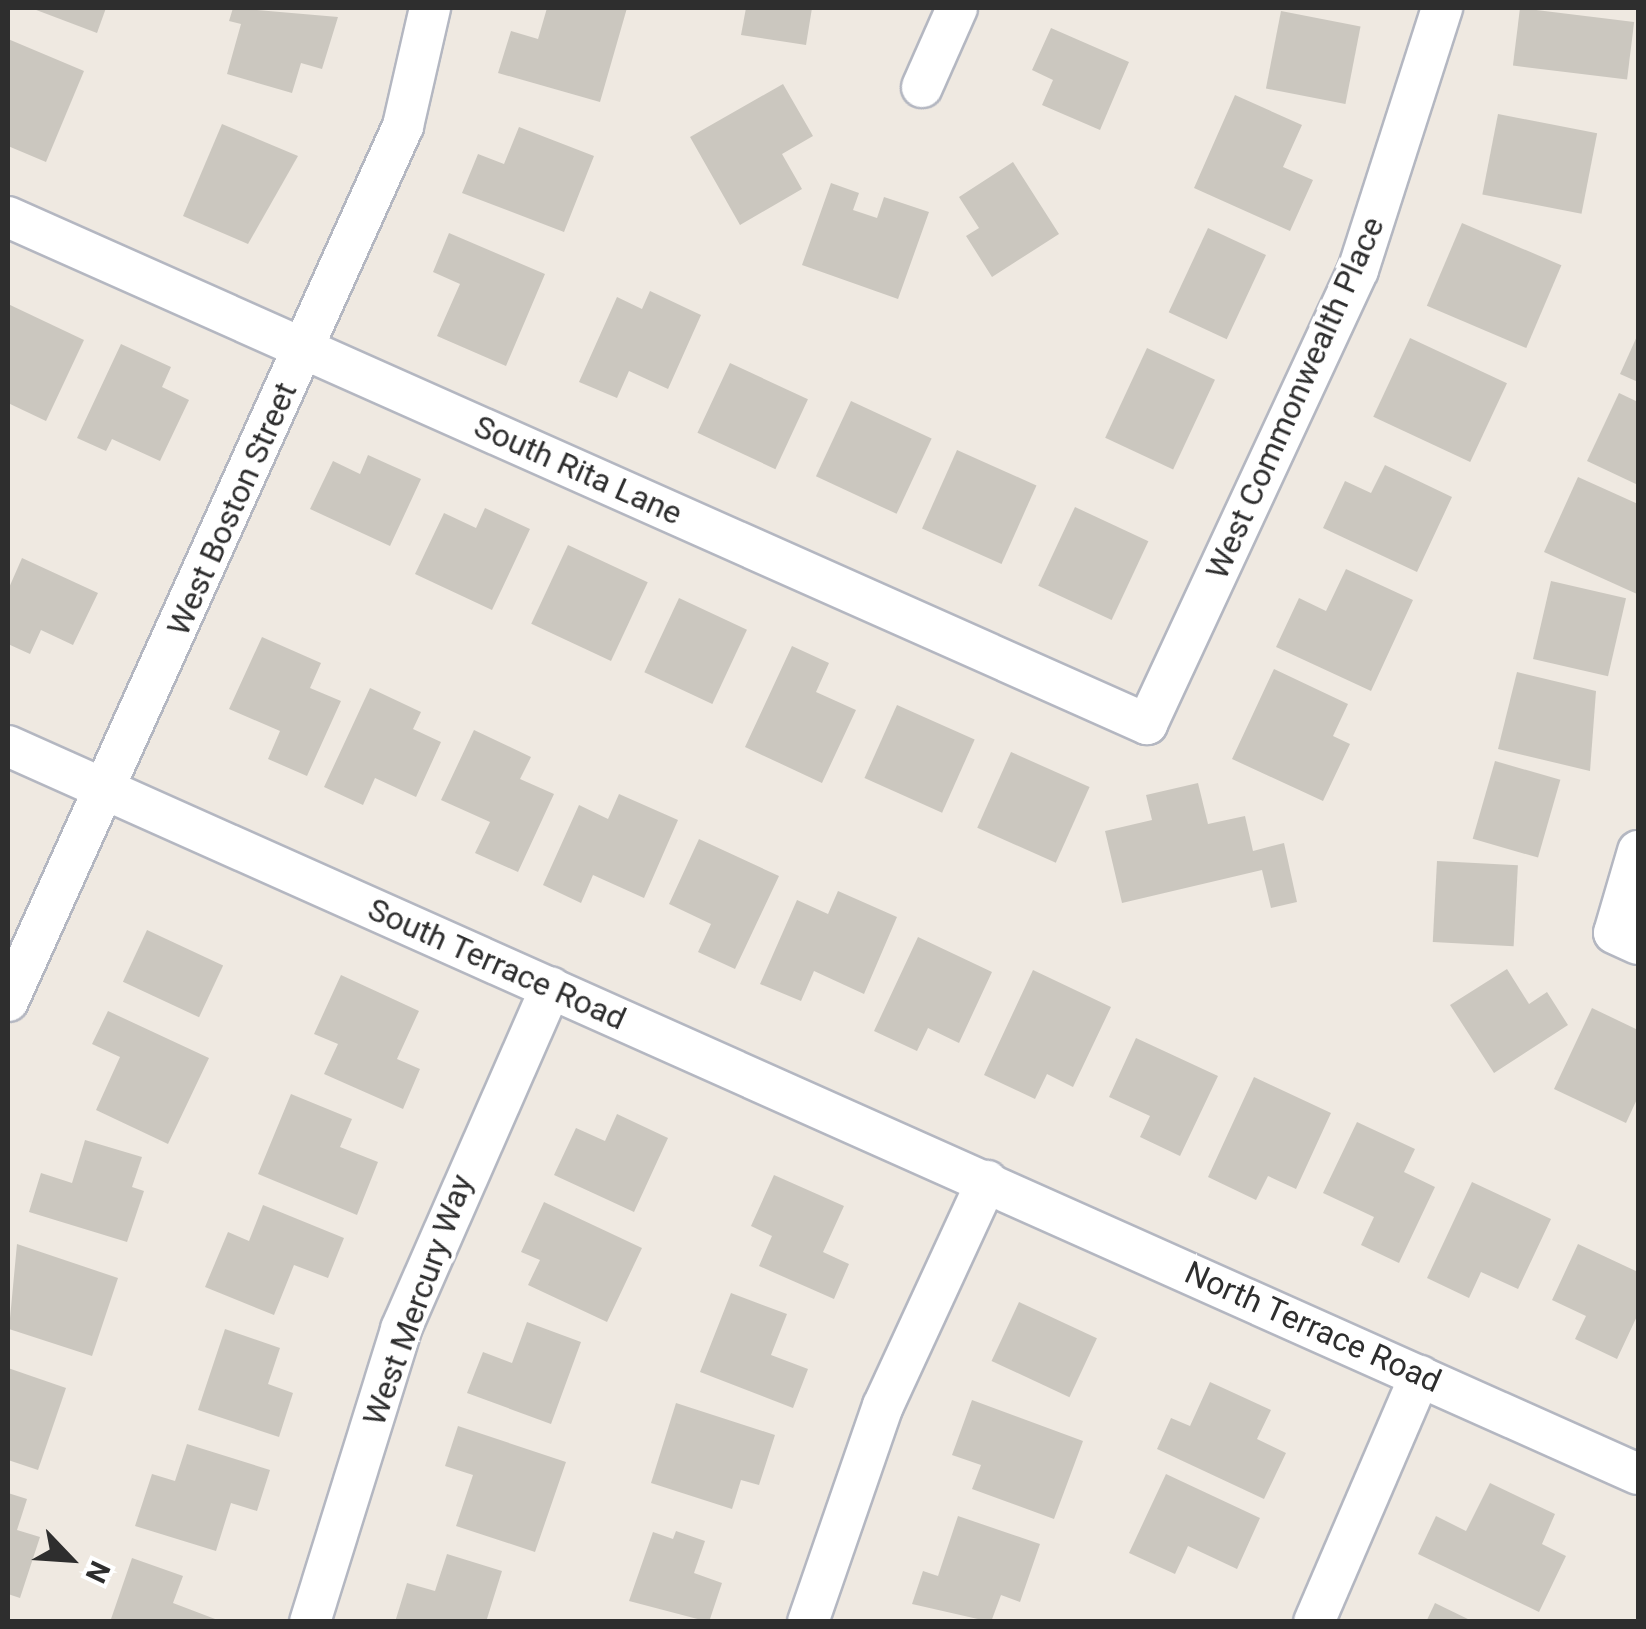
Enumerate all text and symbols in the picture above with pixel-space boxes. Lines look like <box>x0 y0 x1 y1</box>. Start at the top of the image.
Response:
street label: West Commonwealth Place <box>1198 211 1392 585</box>
street label: West Boston Street <box>159 377 305 641</box>
street label: South Rita Lane <box>468 407 688 533</box>
street label: South Terrace Road <box>362 890 632 1038</box>
street label: West Mercury Way <box>355 1169 481 1431</box>
street label: North Terrace Road <box>1179 1253 1447 1401</box>
north arrow <box>20 1509 120 1609</box>
text: N <box>79 1556 117 1588</box>

